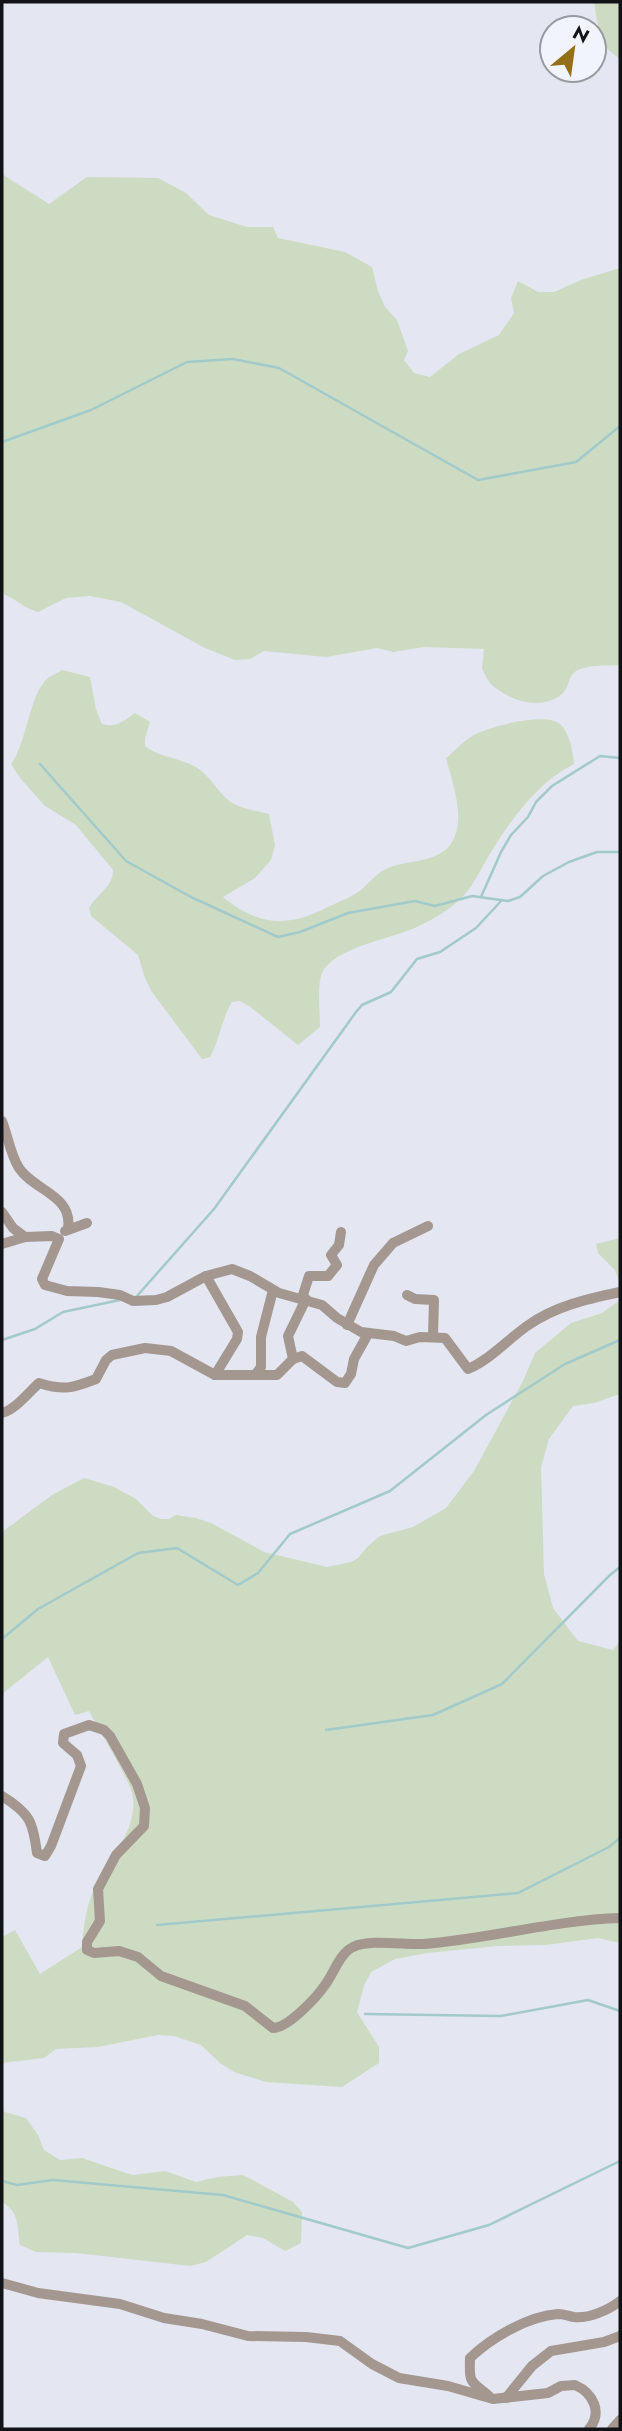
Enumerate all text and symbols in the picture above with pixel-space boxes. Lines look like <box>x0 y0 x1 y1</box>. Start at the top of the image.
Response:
north arrow <box>538 14 608 84</box>
text: N <box>568 19 594 50</box>

